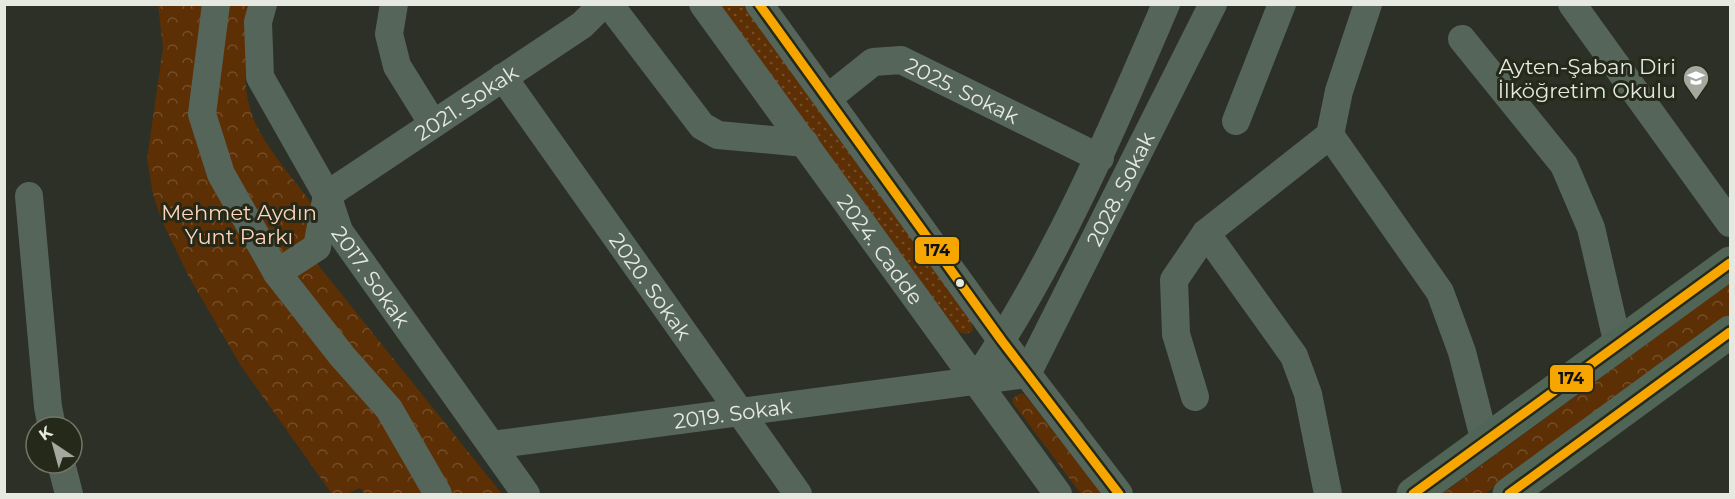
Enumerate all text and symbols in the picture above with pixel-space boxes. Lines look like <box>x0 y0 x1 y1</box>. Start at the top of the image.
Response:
street label: 2025. Sokak <box>902 52 1023 129</box>
place label: Ayten-Şaban Diri İlköğretim Okulu <box>1498 54 1676 103</box>
street label: 2021. Sokak <box>410 59 523 145</box>
school or university icon: Ayten-Şaban Diri İlköğretim Okulu <box>1681 63 1711 101</box>
street label: 2028. Sokak <box>1081 127 1159 250</box>
street label: 2024. Cadde <box>833 189 929 309</box>
park label: Mehmet Aydın Yunt Parkı <box>161 200 317 249</box>
street label: 2017. Sokak <box>327 221 416 332</box>
street label: 2020. Sokak <box>605 228 697 344</box>
line badge: 174 <box>914 236 960 265</box>
text: 174 <box>924 241 950 260</box>
unlabelled marker <box>954 277 966 289</box>
line badge: 174 <box>1549 364 1594 393</box>
text: 174 <box>1558 369 1584 388</box>
street label: 2019. Sokak <box>672 393 794 433</box>
north arrow <box>24 415 84 475</box>
text: K <box>35 421 57 444</box>

